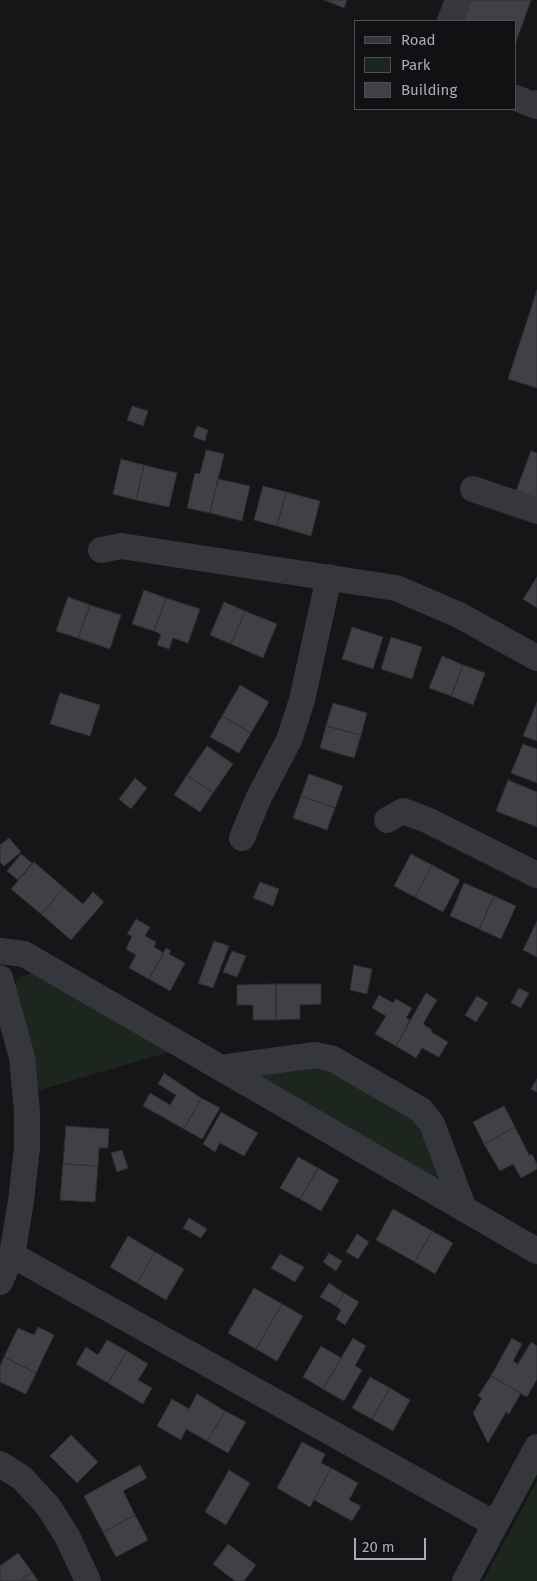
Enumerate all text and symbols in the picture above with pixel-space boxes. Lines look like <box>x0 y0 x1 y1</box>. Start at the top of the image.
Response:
legend <box>354 20 517 110</box>
text: Road <box>401 31 436 49</box>
text: Park <box>401 56 431 74</box>
text: Building <box>401 81 457 99</box>
scale bar <box>357 1528 430 1560</box>
text: 20 m <box>362 1538 395 1556</box>

